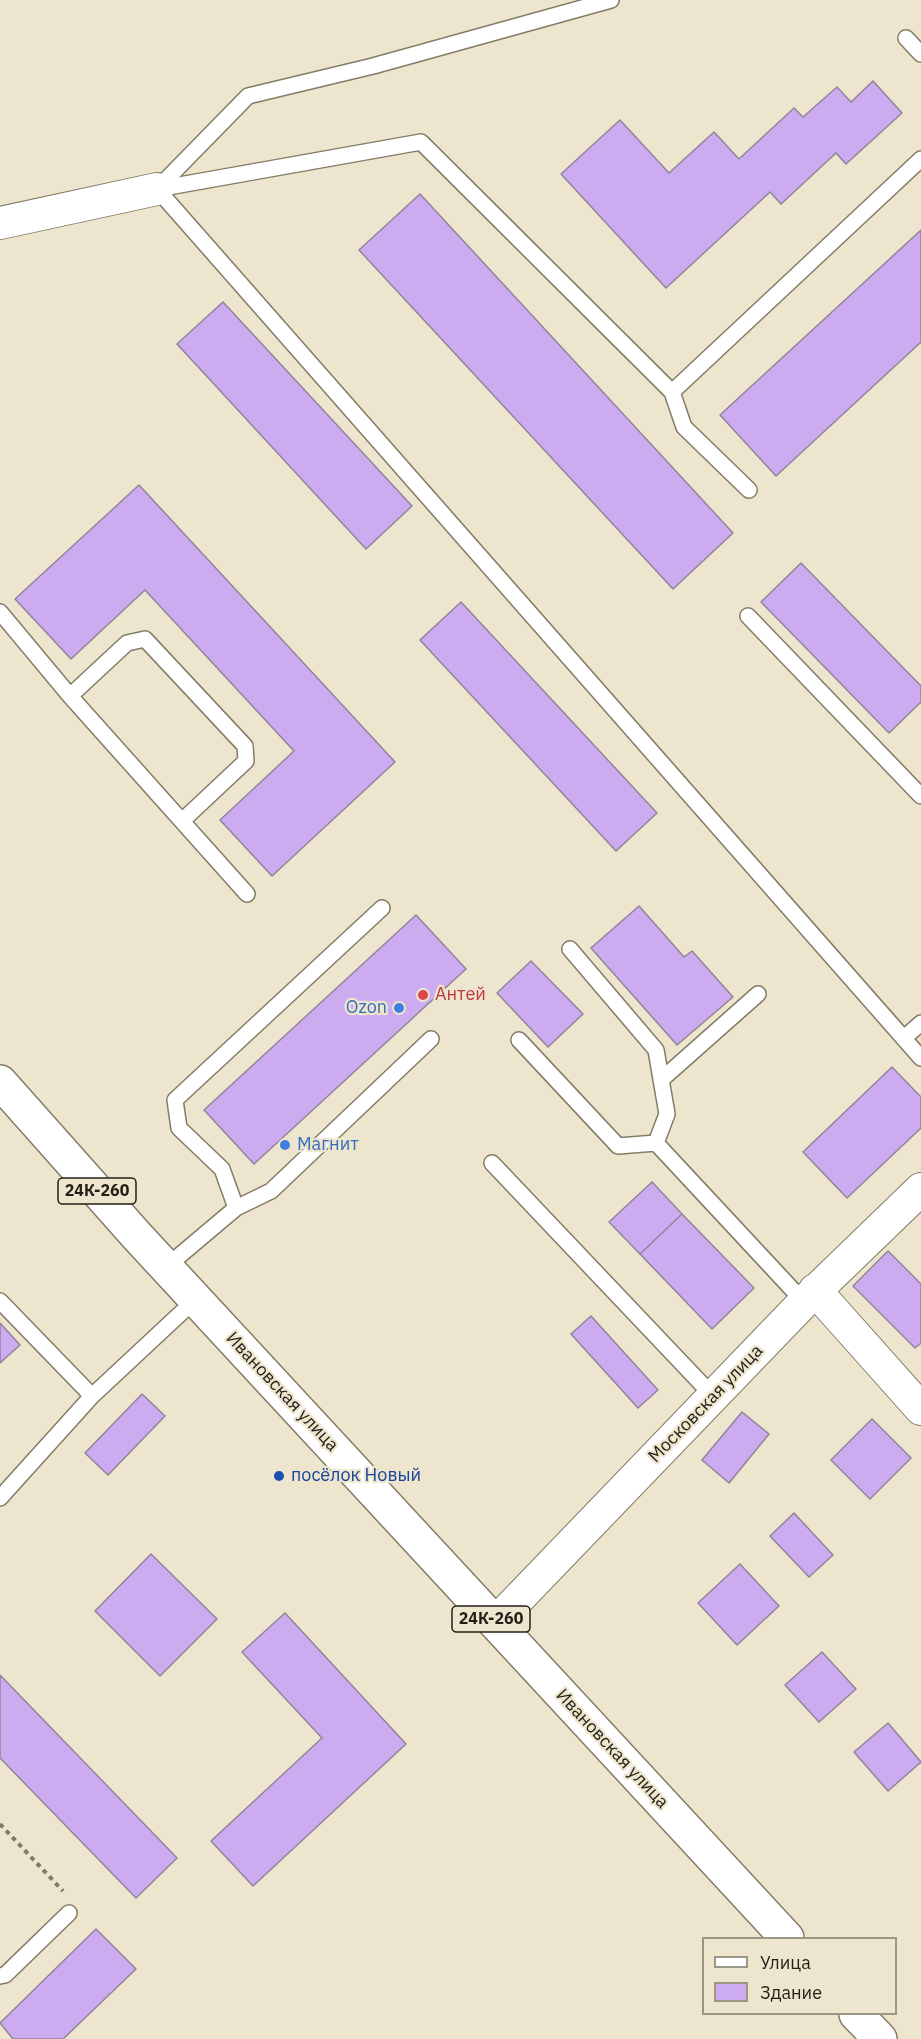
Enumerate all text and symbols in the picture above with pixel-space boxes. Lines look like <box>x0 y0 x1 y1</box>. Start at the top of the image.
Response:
place label: Антей <box>435 984 486 1006</box>
marker: Антей <box>416 988 430 1002</box>
place label: Ozon <box>346 997 387 1019</box>
marker: Ozon <box>392 1001 406 1015</box>
place label: Магнит <box>297 1134 359 1156</box>
marker: Магнит <box>278 1138 292 1152</box>
road number: 24К-260 <box>58 1178 136 1204</box>
street label: Ивановская улица <box>221 1328 343 1456</box>
street label: Московская улица <box>644 1341 768 1467</box>
place label: посёлок Новый <box>291 1465 421 1487</box>
marker: посёлок Новый <box>272 1469 286 1483</box>
road number: 24К-260 <box>452 1606 530 1632</box>
street label: Ивановская улица <box>551 1685 673 1813</box>
legend <box>702 1937 897 2015</box>
text: Улица <box>760 1951 811 1974</box>
text: Здание <box>760 1981 822 2004</box>

